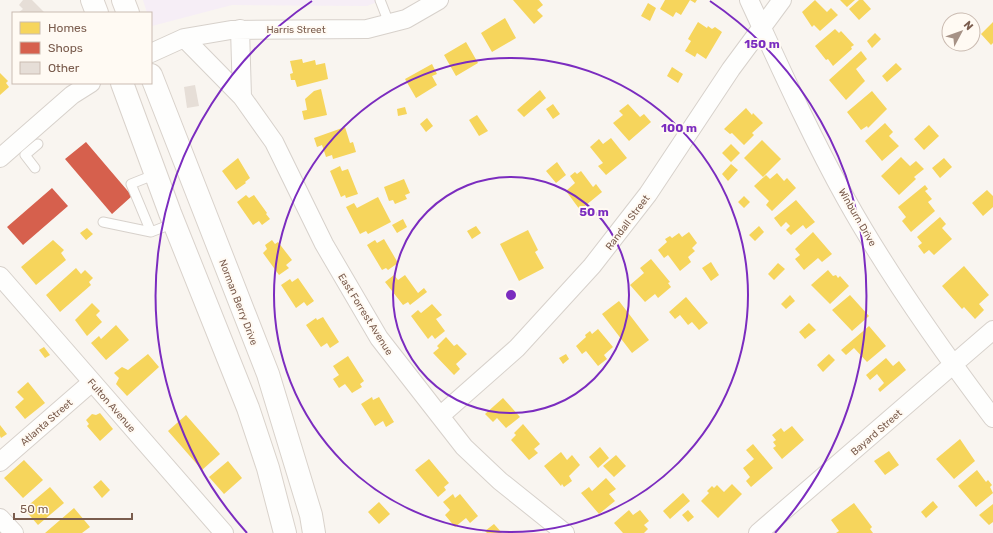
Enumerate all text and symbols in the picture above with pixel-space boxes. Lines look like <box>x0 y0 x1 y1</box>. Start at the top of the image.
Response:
legend <box>12 12 152 84</box>
north arrow <box>941 12 981 52</box>
text: N <box>961 19 976 33</box>
text: Homes <box>48 21 87 35</box>
street label: Harris Street <box>266 24 326 36</box>
text: 150 m <box>744 37 780 51</box>
text: Shops <box>48 41 83 55</box>
text: Other <box>48 61 80 75</box>
text: 100 m <box>661 121 697 135</box>
street label: Winburn Drive <box>836 186 879 249</box>
street label: Randall Street <box>603 193 652 252</box>
text: 50 m <box>579 205 609 219</box>
street label: Norman Berry Drive <box>216 258 260 347</box>
street label: East Forrest Avenue <box>335 272 395 358</box>
centre of rings <box>504 288 518 302</box>
street label: Fulton Avenue <box>85 376 138 435</box>
street label: Atlanta Street <box>18 397 75 449</box>
street label: Bayard Street <box>849 407 905 458</box>
scale bar <box>14 495 132 521</box>
text: 50 m <box>20 502 48 516</box>

